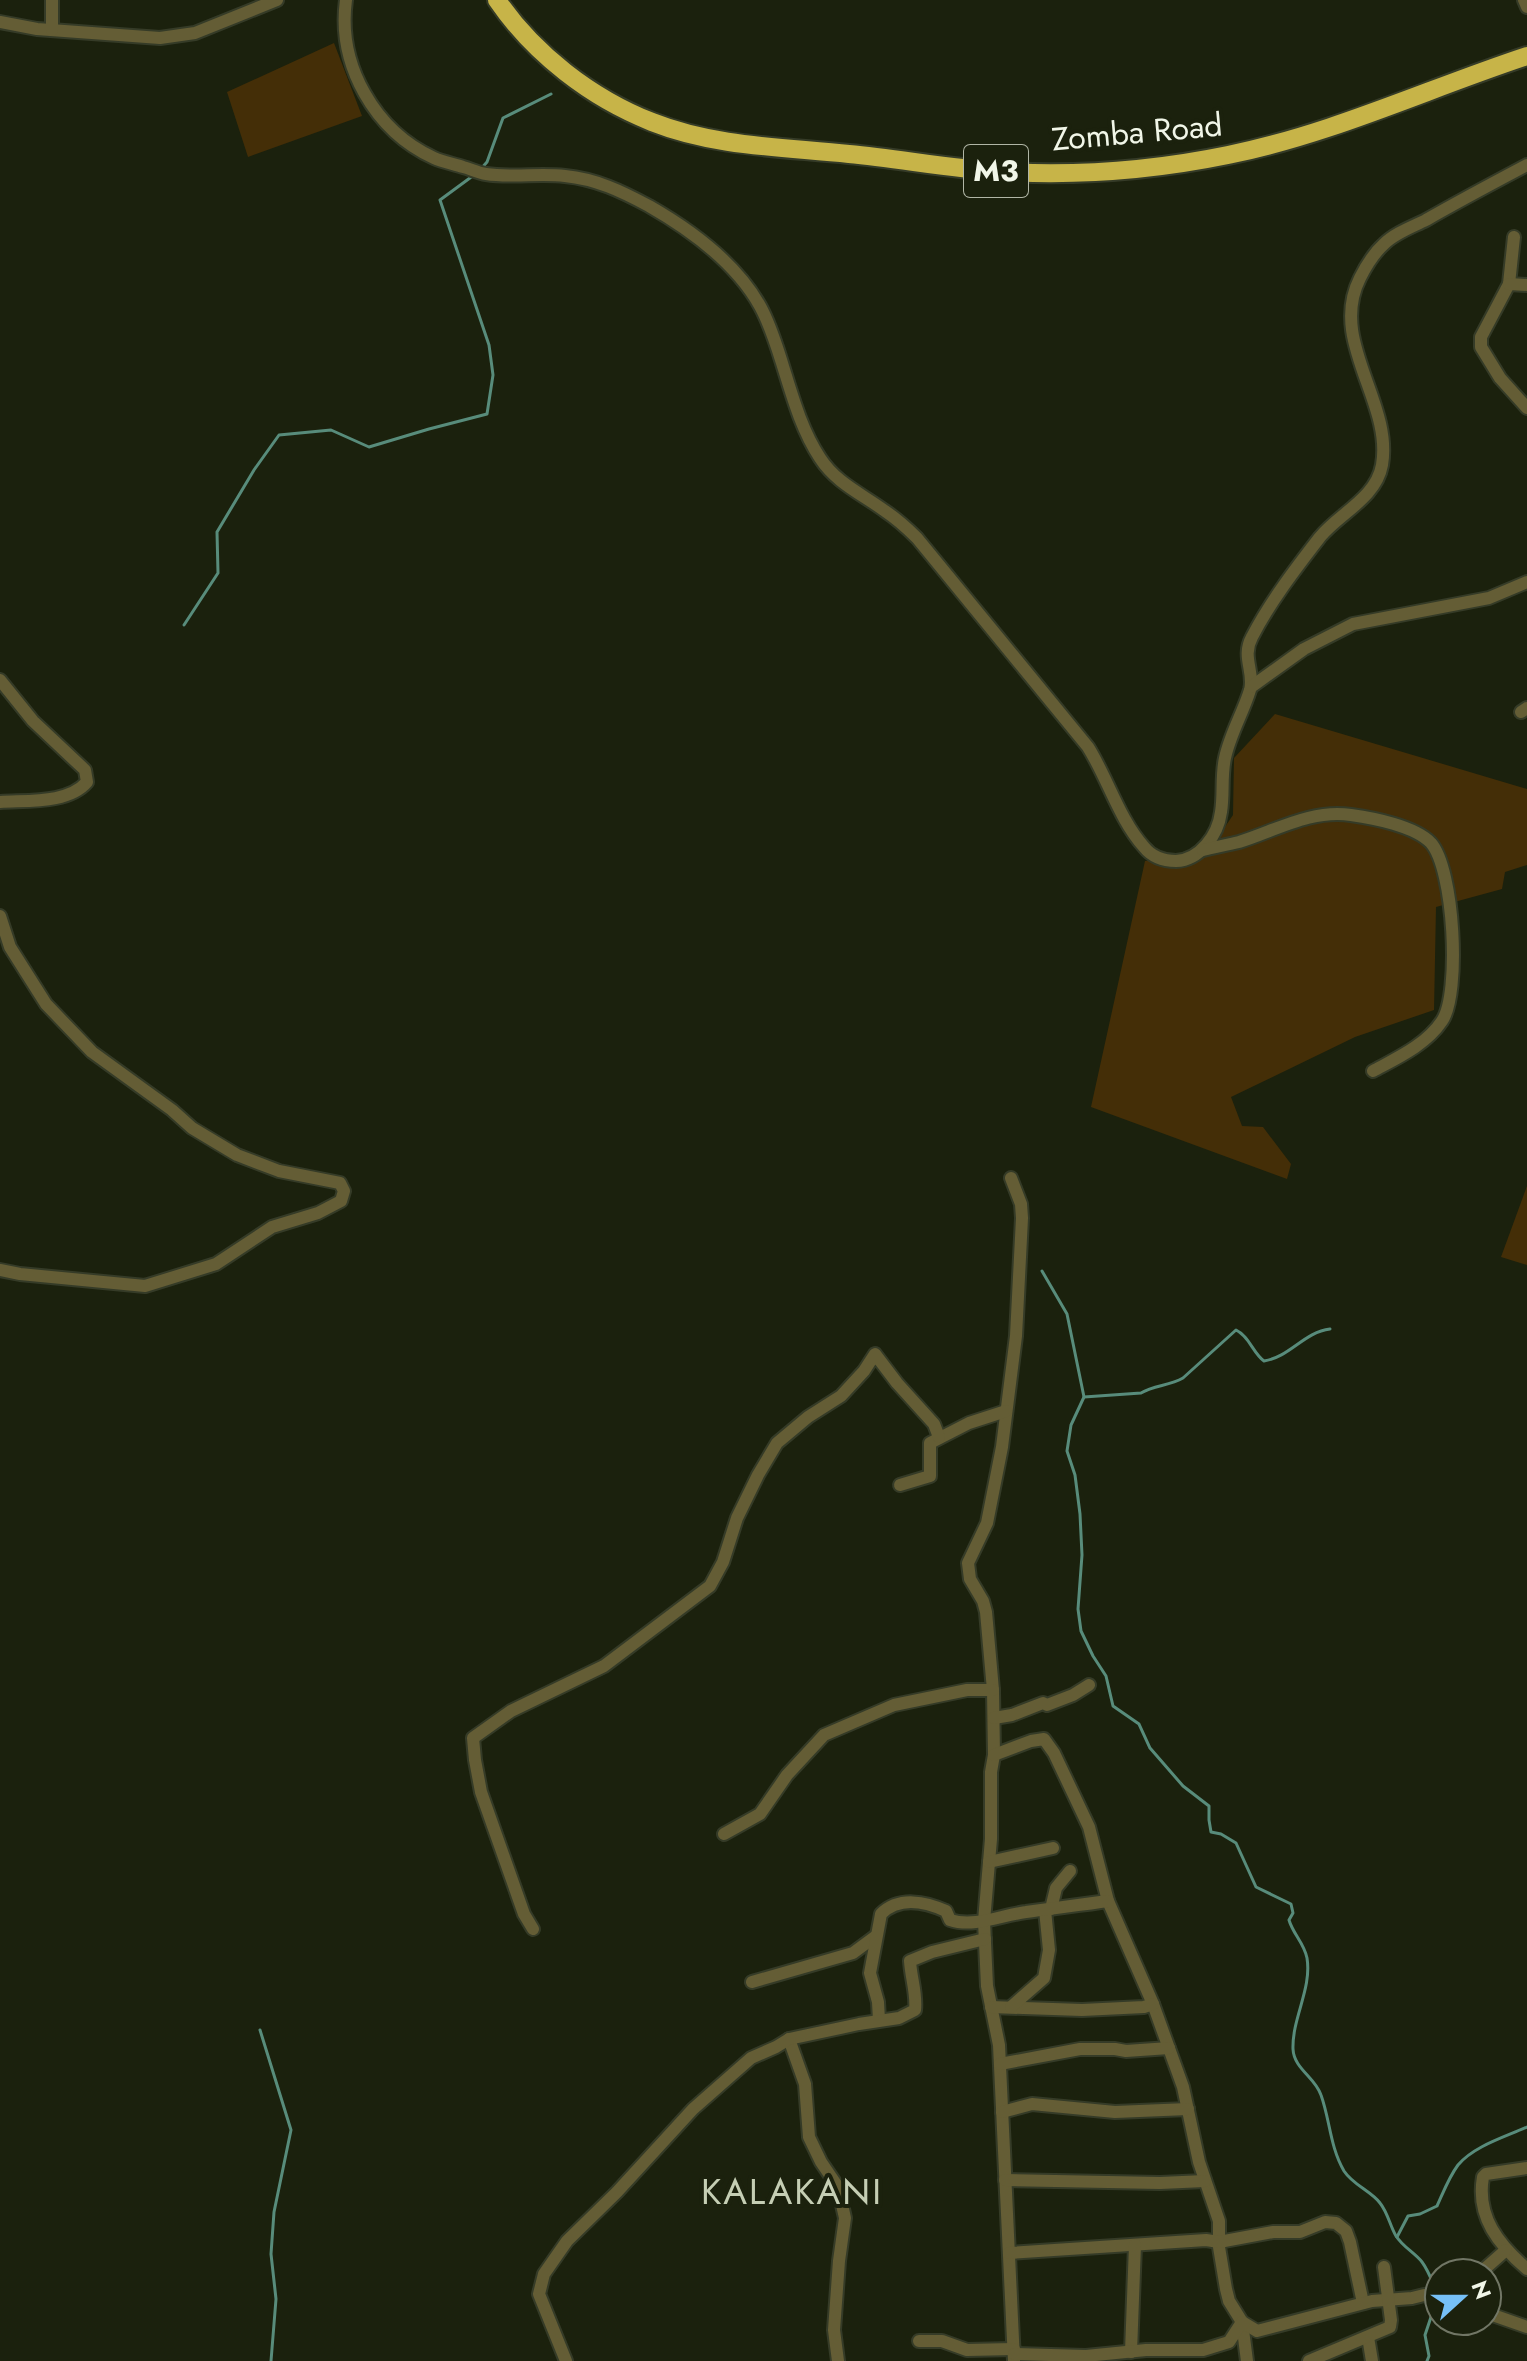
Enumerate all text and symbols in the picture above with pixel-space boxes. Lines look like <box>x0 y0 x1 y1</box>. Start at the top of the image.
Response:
street label: Zomba Road <box>1050 102 1224 162</box>
road number: M3 <box>964 145 1028 197</box>
district label: KALAKANI <box>701 2165 883 2217</box>
north arrow <box>1423 2257 1503 2337</box>
text: N <box>1464 2276 1500 2304</box>

